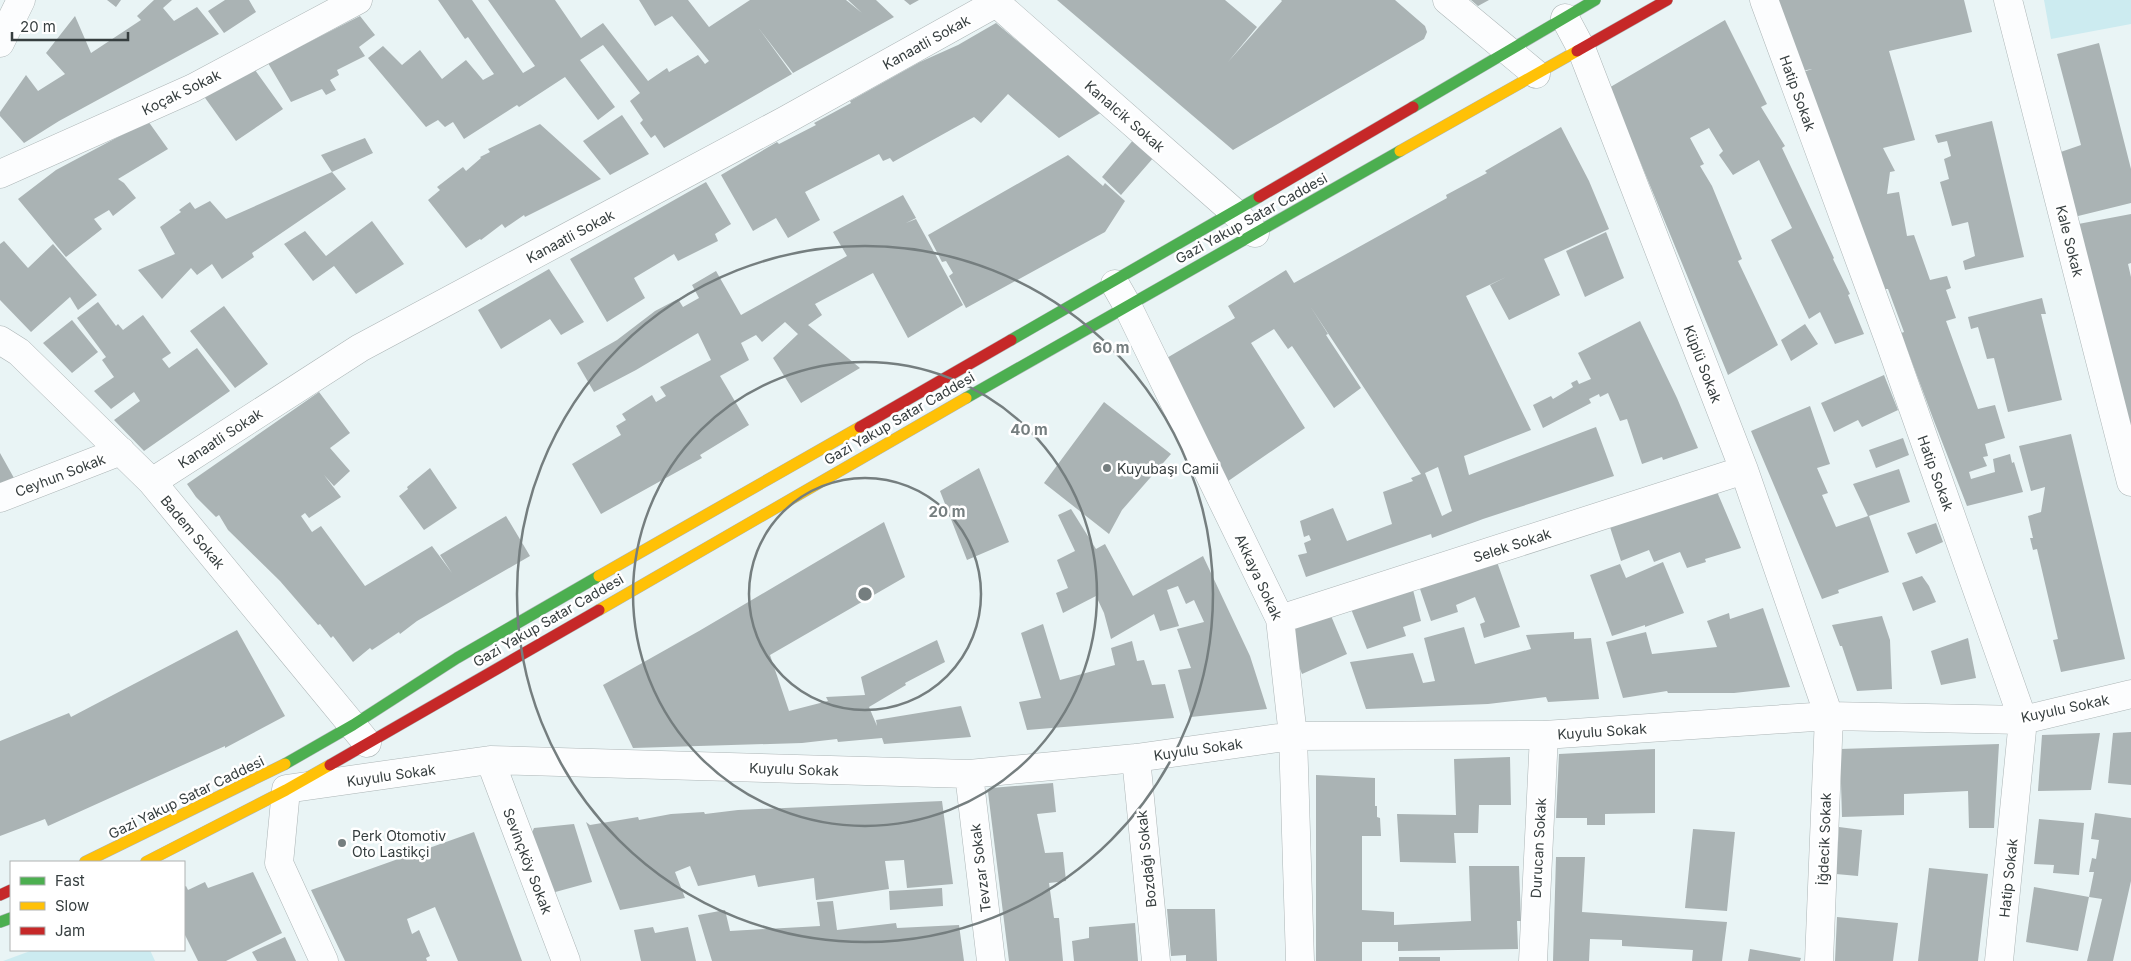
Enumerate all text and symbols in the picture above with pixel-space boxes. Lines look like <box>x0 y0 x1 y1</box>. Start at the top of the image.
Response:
scale bar <box>12 10 129 42</box>
street label: Kanaatli Sokak <box>879 11 973 73</box>
text: 20 m <box>20 17 56 36</box>
street label: Hatip Sokak <box>1776 53 1820 133</box>
street label: Koçak Sokak <box>139 65 223 118</box>
street label: Kanalcik Sokak <box>1082 77 1169 156</box>
street label: Gazi Yakup Satar Caddesi <box>1172 169 1330 267</box>
street label: Kale Sokak <box>2053 203 2087 279</box>
street label: Kanaatli Sokak <box>523 206 617 266</box>
street label: Küplü Sokak <box>1680 323 1726 406</box>
text: 60 m <box>1092 338 1130 357</box>
street label: Gazi Yakup Satar Caddesi <box>821 368 977 468</box>
street label: Kanaatli Sokak <box>175 404 266 472</box>
text: 40 m <box>1010 420 1048 439</box>
street label: Hatip Sokak <box>1914 433 1958 513</box>
street label: Ceyhun Sokak <box>12 450 108 500</box>
place label: Kuyubaşı Camii <box>1117 460 1219 477</box>
marker: Kuyubaşı Camii <box>1101 462 1113 474</box>
street label: Badem Sokak <box>157 492 229 572</box>
text: 20 m <box>929 502 965 521</box>
street label: Selek Sokak <box>1471 524 1553 566</box>
street label: Akkaya Sokak <box>1232 531 1286 623</box>
street label: Gazi Yakup Satar Caddesi <box>470 570 626 670</box>
centre of rings <box>856 585 874 603</box>
street label: Kuyulu Sokak <box>2019 690 2111 726</box>
street label: Kuyulu Sokak <box>1557 719 1648 743</box>
street label: Kuyulu Sokak <box>1152 734 1244 764</box>
street label: Gazi Yakup Satar Caddesi <box>105 752 267 842</box>
street label: Kuyulu Sokak <box>749 759 839 779</box>
street label: Kuyulu Sokak <box>345 760 437 790</box>
street label: İğdecik Sokak <box>1814 792 1834 886</box>
street label: Durucan Sokak <box>1527 797 1549 899</box>
street label: Sevinçköy Sokak <box>500 806 556 917</box>
street label: Bozdağı Sokak <box>1132 809 1160 909</box>
street label: Tevzar Sokak <box>966 822 994 913</box>
place label: Perk Otomotiv Oto Lastikçi <box>352 827 446 860</box>
marker: Perk Otomotiv Oto Lastikçi <box>336 837 348 849</box>
street label: Hatip Sokak <box>1995 837 2021 918</box>
legend <box>10 861 185 951</box>
text: Fast <box>55 871 85 890</box>
text: Slow <box>55 896 89 915</box>
text: Jam <box>55 921 85 940</box>

